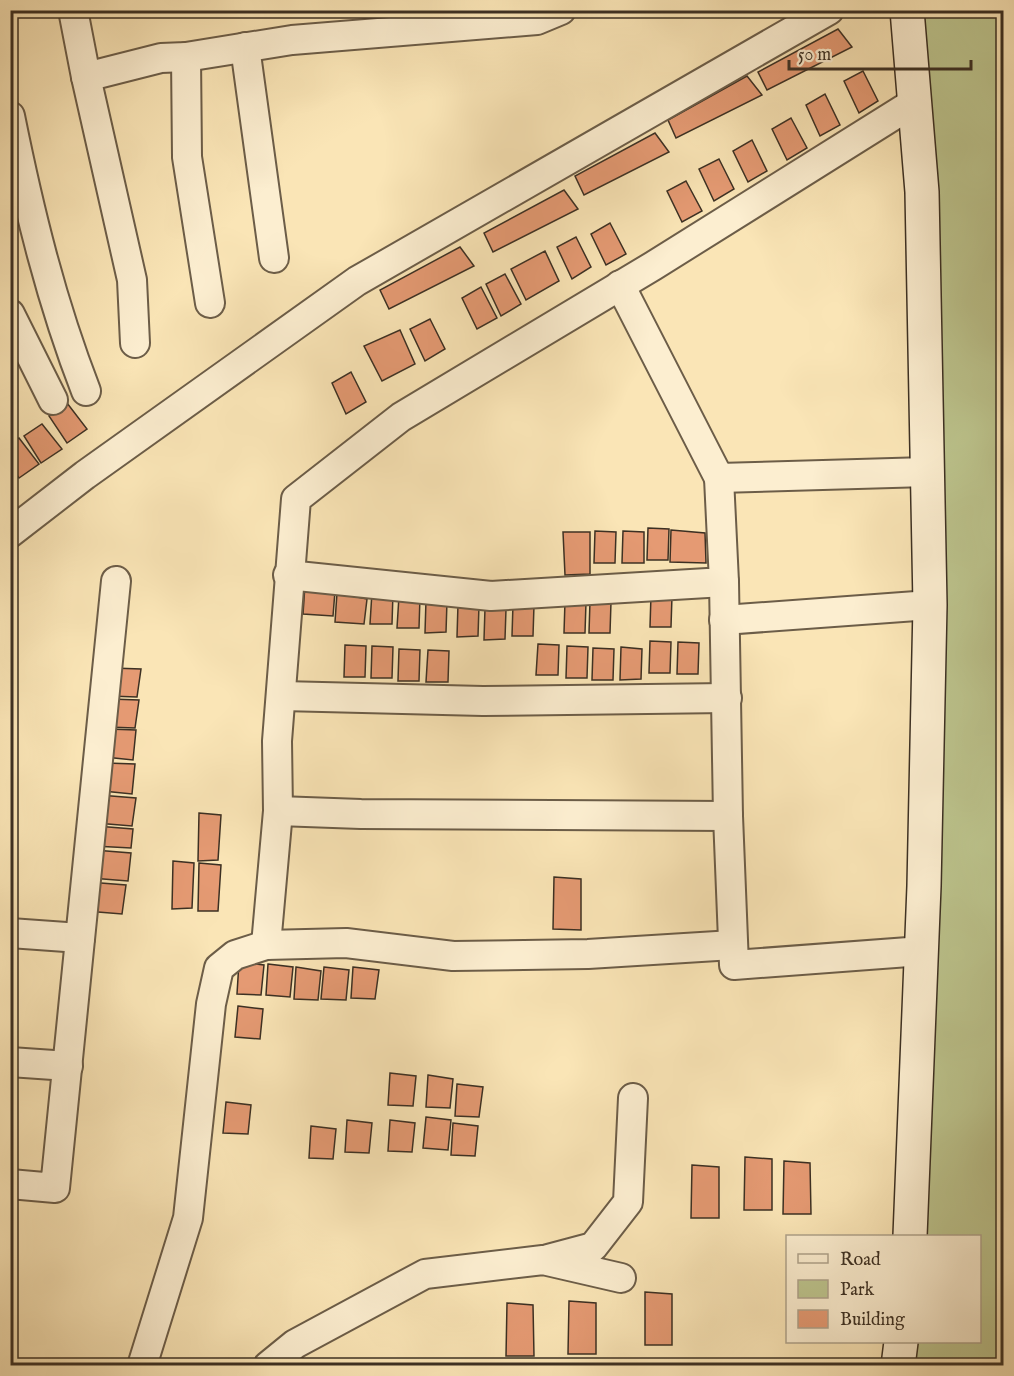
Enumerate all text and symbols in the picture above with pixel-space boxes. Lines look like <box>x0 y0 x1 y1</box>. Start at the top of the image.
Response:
scale bar <box>789 33 970 71</box>
text: 50 m <box>798 44 831 67</box>
legend <box>786 1235 981 1343</box>
text: Road <box>840 1249 881 1272</box>
text: Park <box>840 1279 875 1302</box>
text: Building <box>840 1309 905 1332</box>

